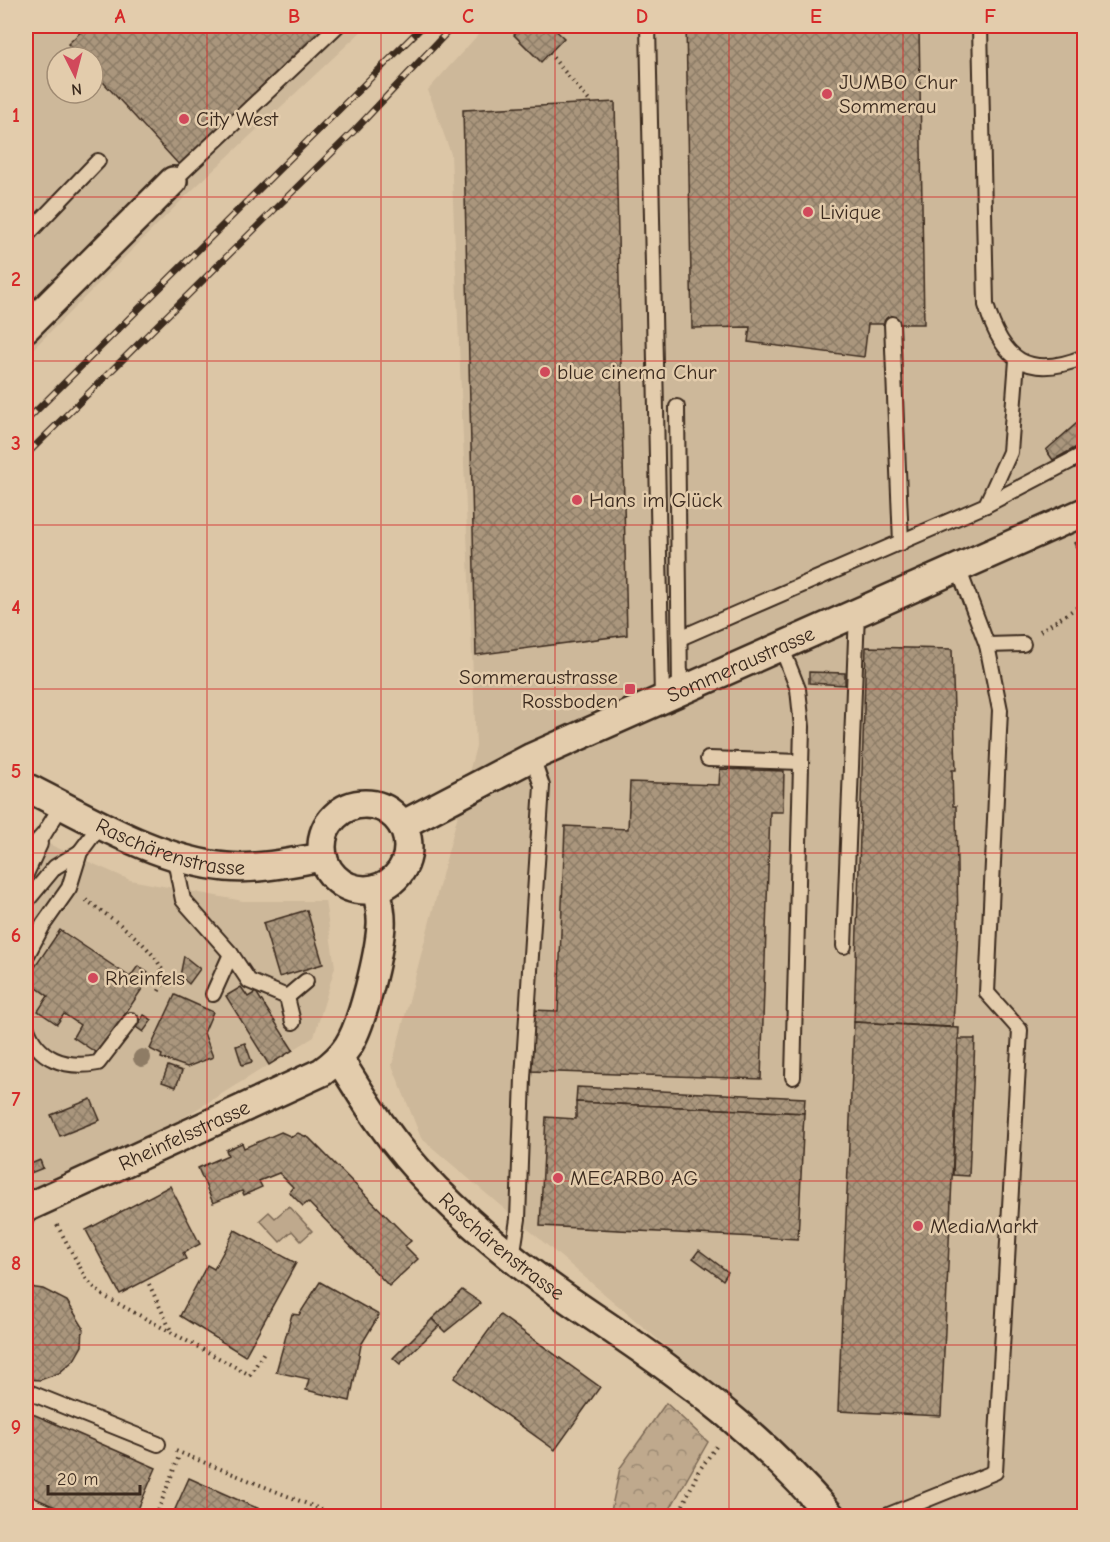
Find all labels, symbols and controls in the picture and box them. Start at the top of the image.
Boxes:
text: A [114,5,126,28]
text: B [288,5,300,28]
text: C [462,5,474,28]
text: D [636,5,648,28]
text: E [810,5,822,28]
text: F [984,5,996,28]
north arrow [45,45,105,105]
place label: JUMBO Chur Sommerau [839,70,958,118]
text: N [70,79,83,98]
marker: JUMBO Chur Sommerau [820,87,834,101]
text: 1 [12,104,20,127]
place label: City West [196,107,279,131]
marker: City West [177,112,191,126]
place label: Livique [820,200,881,224]
marker: Livique [801,205,815,219]
text: 2 [11,268,21,291]
place label: blue cinema Chur [557,360,717,384]
marker: blue cinema Chur [538,365,552,379]
text: 3 [11,432,21,455]
place label: Hans im Glück [589,488,722,512]
marker: Hans im Glück [570,493,584,507]
text: 4 [11,596,21,619]
street label: Sommeraustrasse [663,621,818,708]
place label: Sommeraustrasse Rossboden [459,665,618,713]
marker: Sommeraustrasse Rossboden [623,682,637,696]
text: 5 [11,760,21,783]
street label: Raschärenstrasse [92,813,245,880]
text: 6 [11,924,21,947]
place label: Rheinfels [105,966,185,990]
marker: Rheinfels [86,971,100,985]
text: 7 [12,1088,21,1111]
street label: Rheinfelsstrasse [115,1095,253,1176]
place label: MECARBO AG [570,1166,698,1190]
marker: MECARBO AG [551,1171,565,1185]
street label: Raschärenstrasse [434,1187,569,1305]
place label: MediaMarkt [930,1214,1039,1238]
marker: MediaMarkt [911,1219,925,1233]
text: 8 [11,1252,21,1275]
text: 9 [11,1416,21,1439]
scale bar [48,1458,140,1496]
text: 20 m [57,1469,98,1490]

